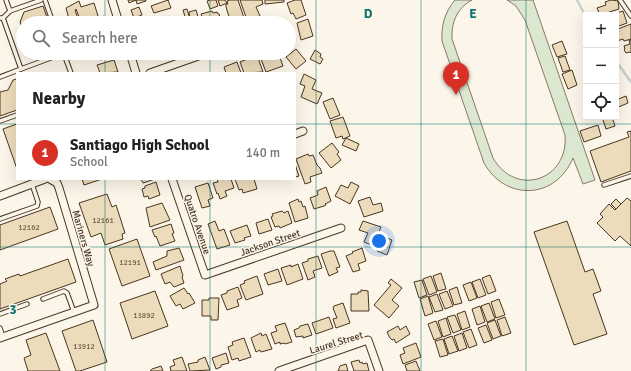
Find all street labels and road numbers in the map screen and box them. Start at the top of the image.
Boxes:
street label: Quatro Avenue [181,193,213,256]
street label: Mariners Way [69,209,97,268]
street label: Jackson Street [239,227,302,259]
street label: Laurel Street [308,329,365,357]

